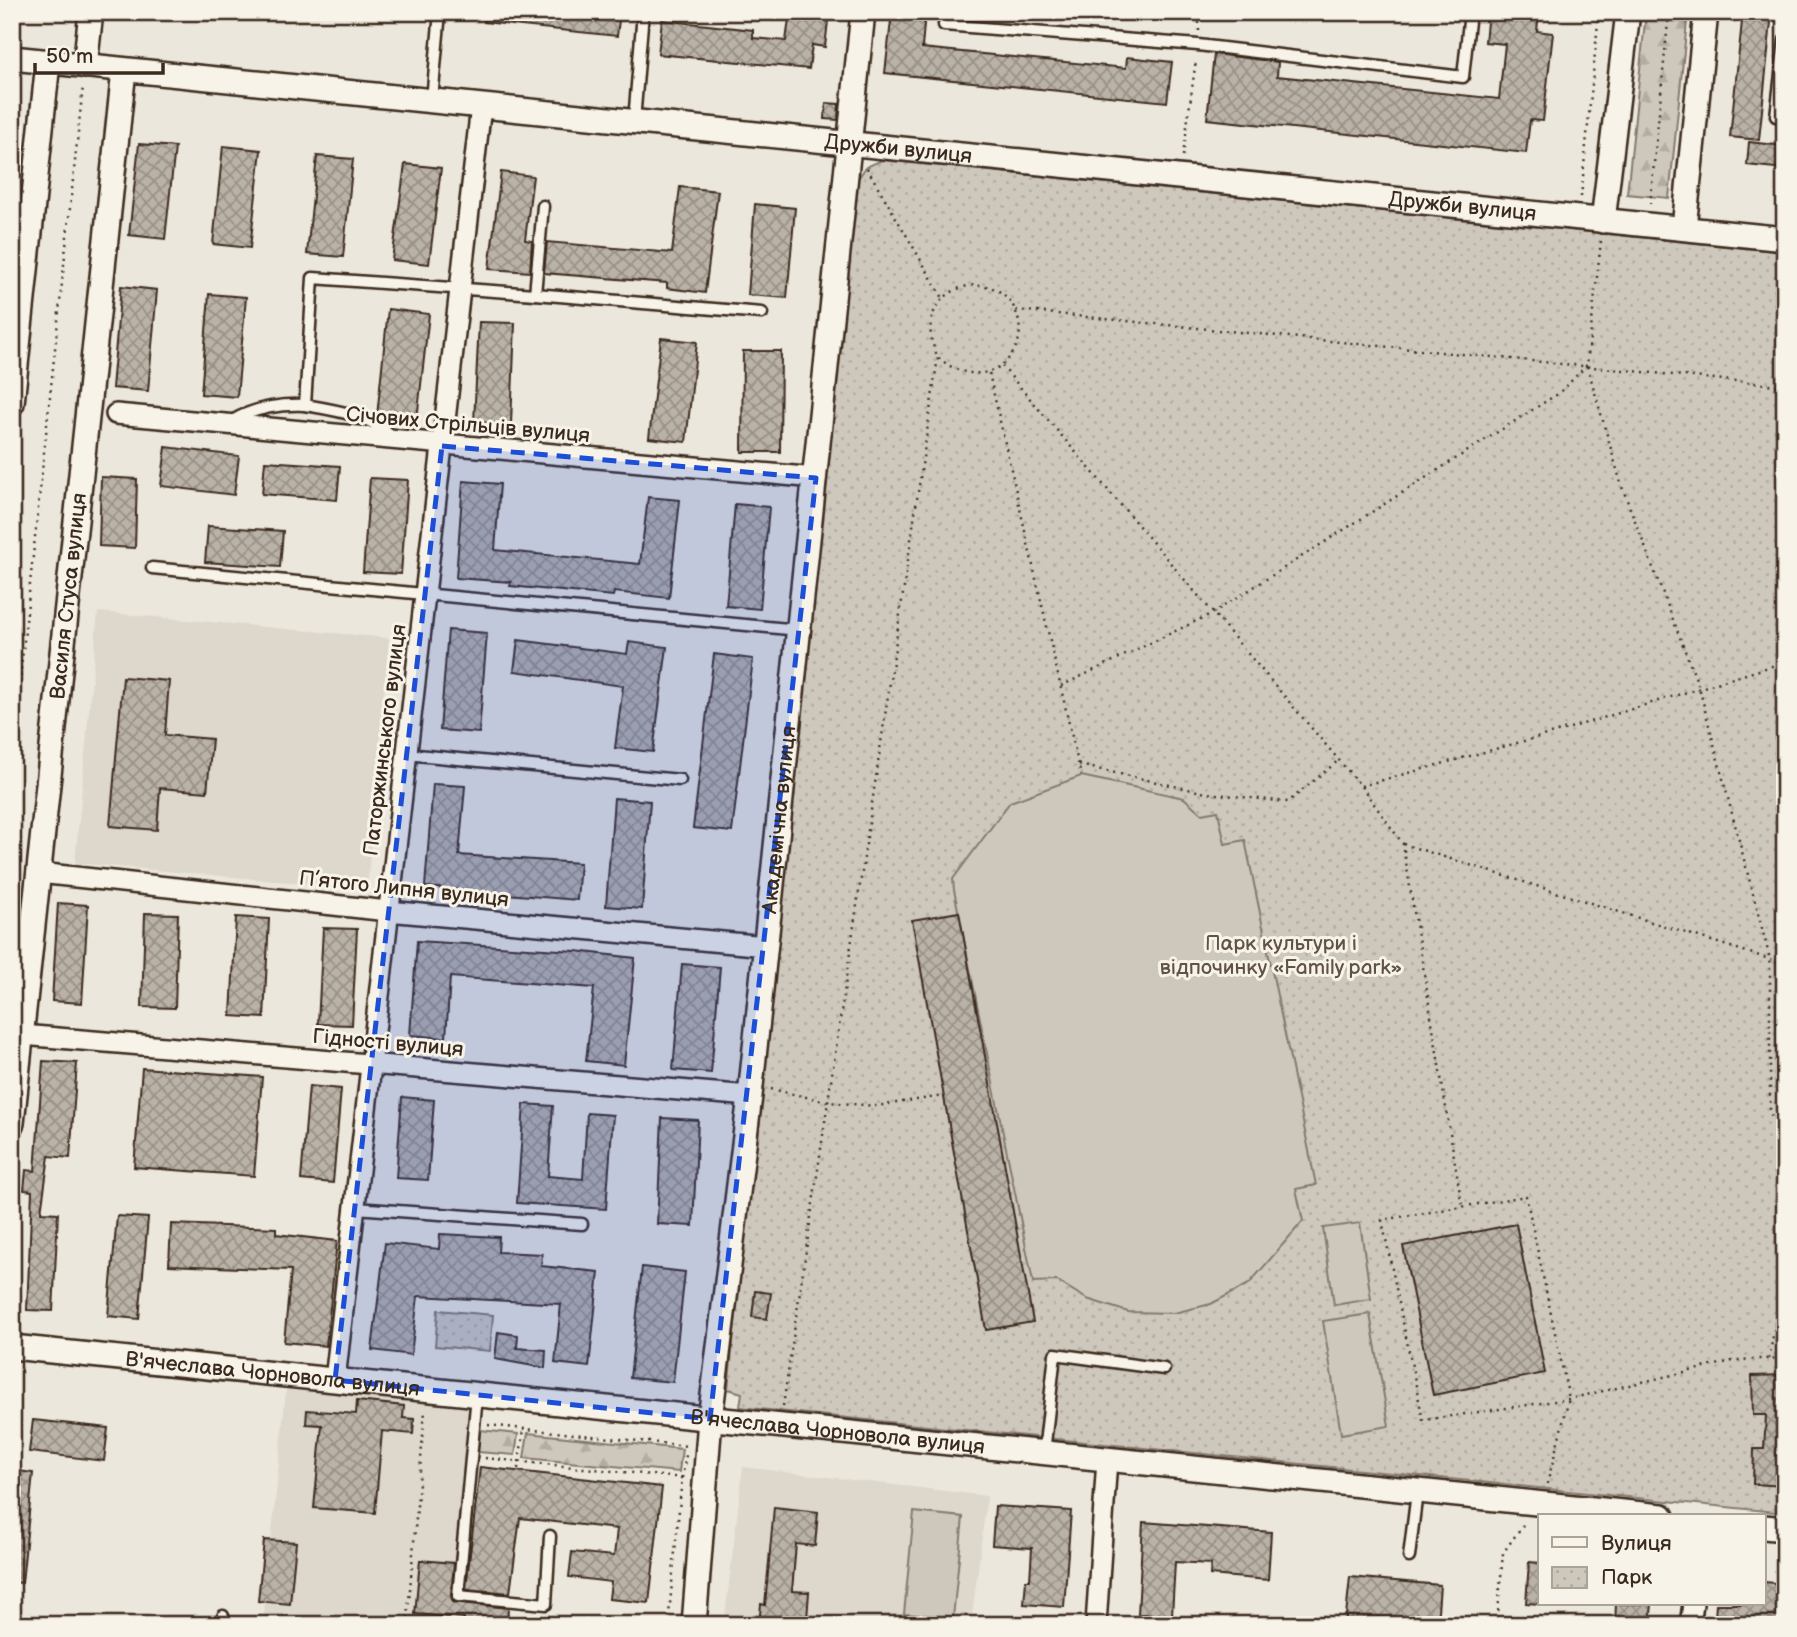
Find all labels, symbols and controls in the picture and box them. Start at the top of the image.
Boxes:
scale bar [35,32,163,76]
text: 50 m [46,44,93,69]
street label: Дружби вулиця [823,129,973,168]
street label: Дружби вулиця [1387,186,1538,226]
street label: Січових Стрільців вулиця [345,402,591,448]
street label: Василя Стуса вулиця [45,491,91,700]
street label: Паторжинського вулиця [358,623,412,857]
street label: Академічна вулиця [756,724,801,916]
street label: П’ятого Липня вулиця [298,866,510,912]
park label: Парк культури і відпочинку «Family park» [1160,931,1402,980]
street label: Гідності вулиця [311,1024,465,1062]
street label: В'ячеслава Чорновола вулиця [124,1346,421,1401]
street label: В'ячеслава Чорновола вулиця [689,1404,986,1459]
legend [1538,1514,1766,1606]
text: Вулиця [1601,1531,1672,1556]
text: Парк [1601,1565,1652,1590]

